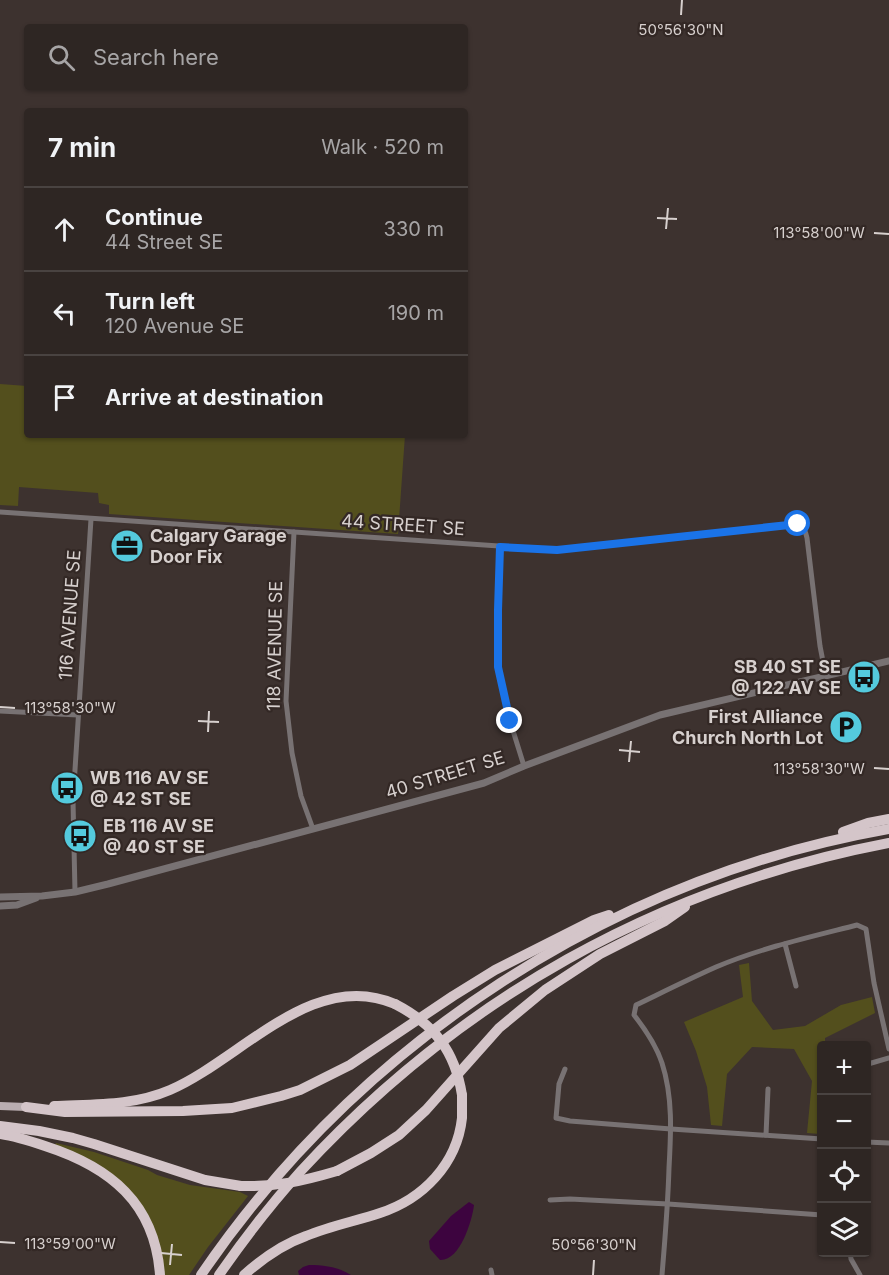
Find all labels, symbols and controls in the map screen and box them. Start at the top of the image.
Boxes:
text: 50°56'30"N [638,20,724,39]
search box [24,24,468,90]
icon: search [45,41,78,74]
text: Search here [93,44,219,70]
text: 7 min [48,132,116,163]
text: Walk · 520 m [321,135,444,159]
text: Continue [105,204,203,230]
icon: ahead [48,213,81,246]
text: 330 m [384,217,444,241]
text: 113°58'00"W [773,223,865,242]
text: 44 Street SE [105,230,223,254]
text: Turn left [105,288,195,314]
icon: left [48,297,81,330]
text: 190 m [388,301,444,325]
text: 120 Avenue SE [105,314,244,338]
icon: arrive [48,381,81,414]
text: Arrive at destination [105,384,324,410]
street label: 44 STREET SE [341,510,465,539]
route start [784,510,810,536]
place label: Calgary Garage Door Fix [150,525,287,567]
office icon: Calgary Garage Door Fix [109,528,145,564]
street label: 116 AVENUE SE [54,549,85,681]
street label: 118 AVENUE SE [263,581,286,711]
place label: SB 40 ST SE @ 122 AV SE [731,656,841,698]
bus stop icon: SB 40 ST SE @ 122 AV SE [846,659,882,695]
text: 113°58'30"W [24,698,116,717]
place label: First Alliance Church North Lot [672,706,823,748]
route end [496,707,522,733]
parking icon: First Alliance Church North Lot [828,709,864,745]
street label: 40 STREET SE [383,746,507,803]
text: 113°58'30"W [773,759,865,778]
place label: WB 116 AV SE @ 42 ST SE [90,767,209,809]
bus stop icon: WB 116 AV SE @ 42 ST SE [49,770,85,806]
place label: EB 116 AV SE @ 40 ST SE [103,815,214,857]
bus stop icon: EB 116 AV SE @ 40 ST SE [62,818,98,854]
map controls [817,1041,871,1257]
button: + [817,1041,871,1095]
button: − [817,1095,871,1149]
button: locate [817,1149,871,1203]
button: layers [817,1203,871,1257]
text: 113°59'00"W [24,1234,116,1253]
text: 50°56'30"N [551,1235,637,1254]

